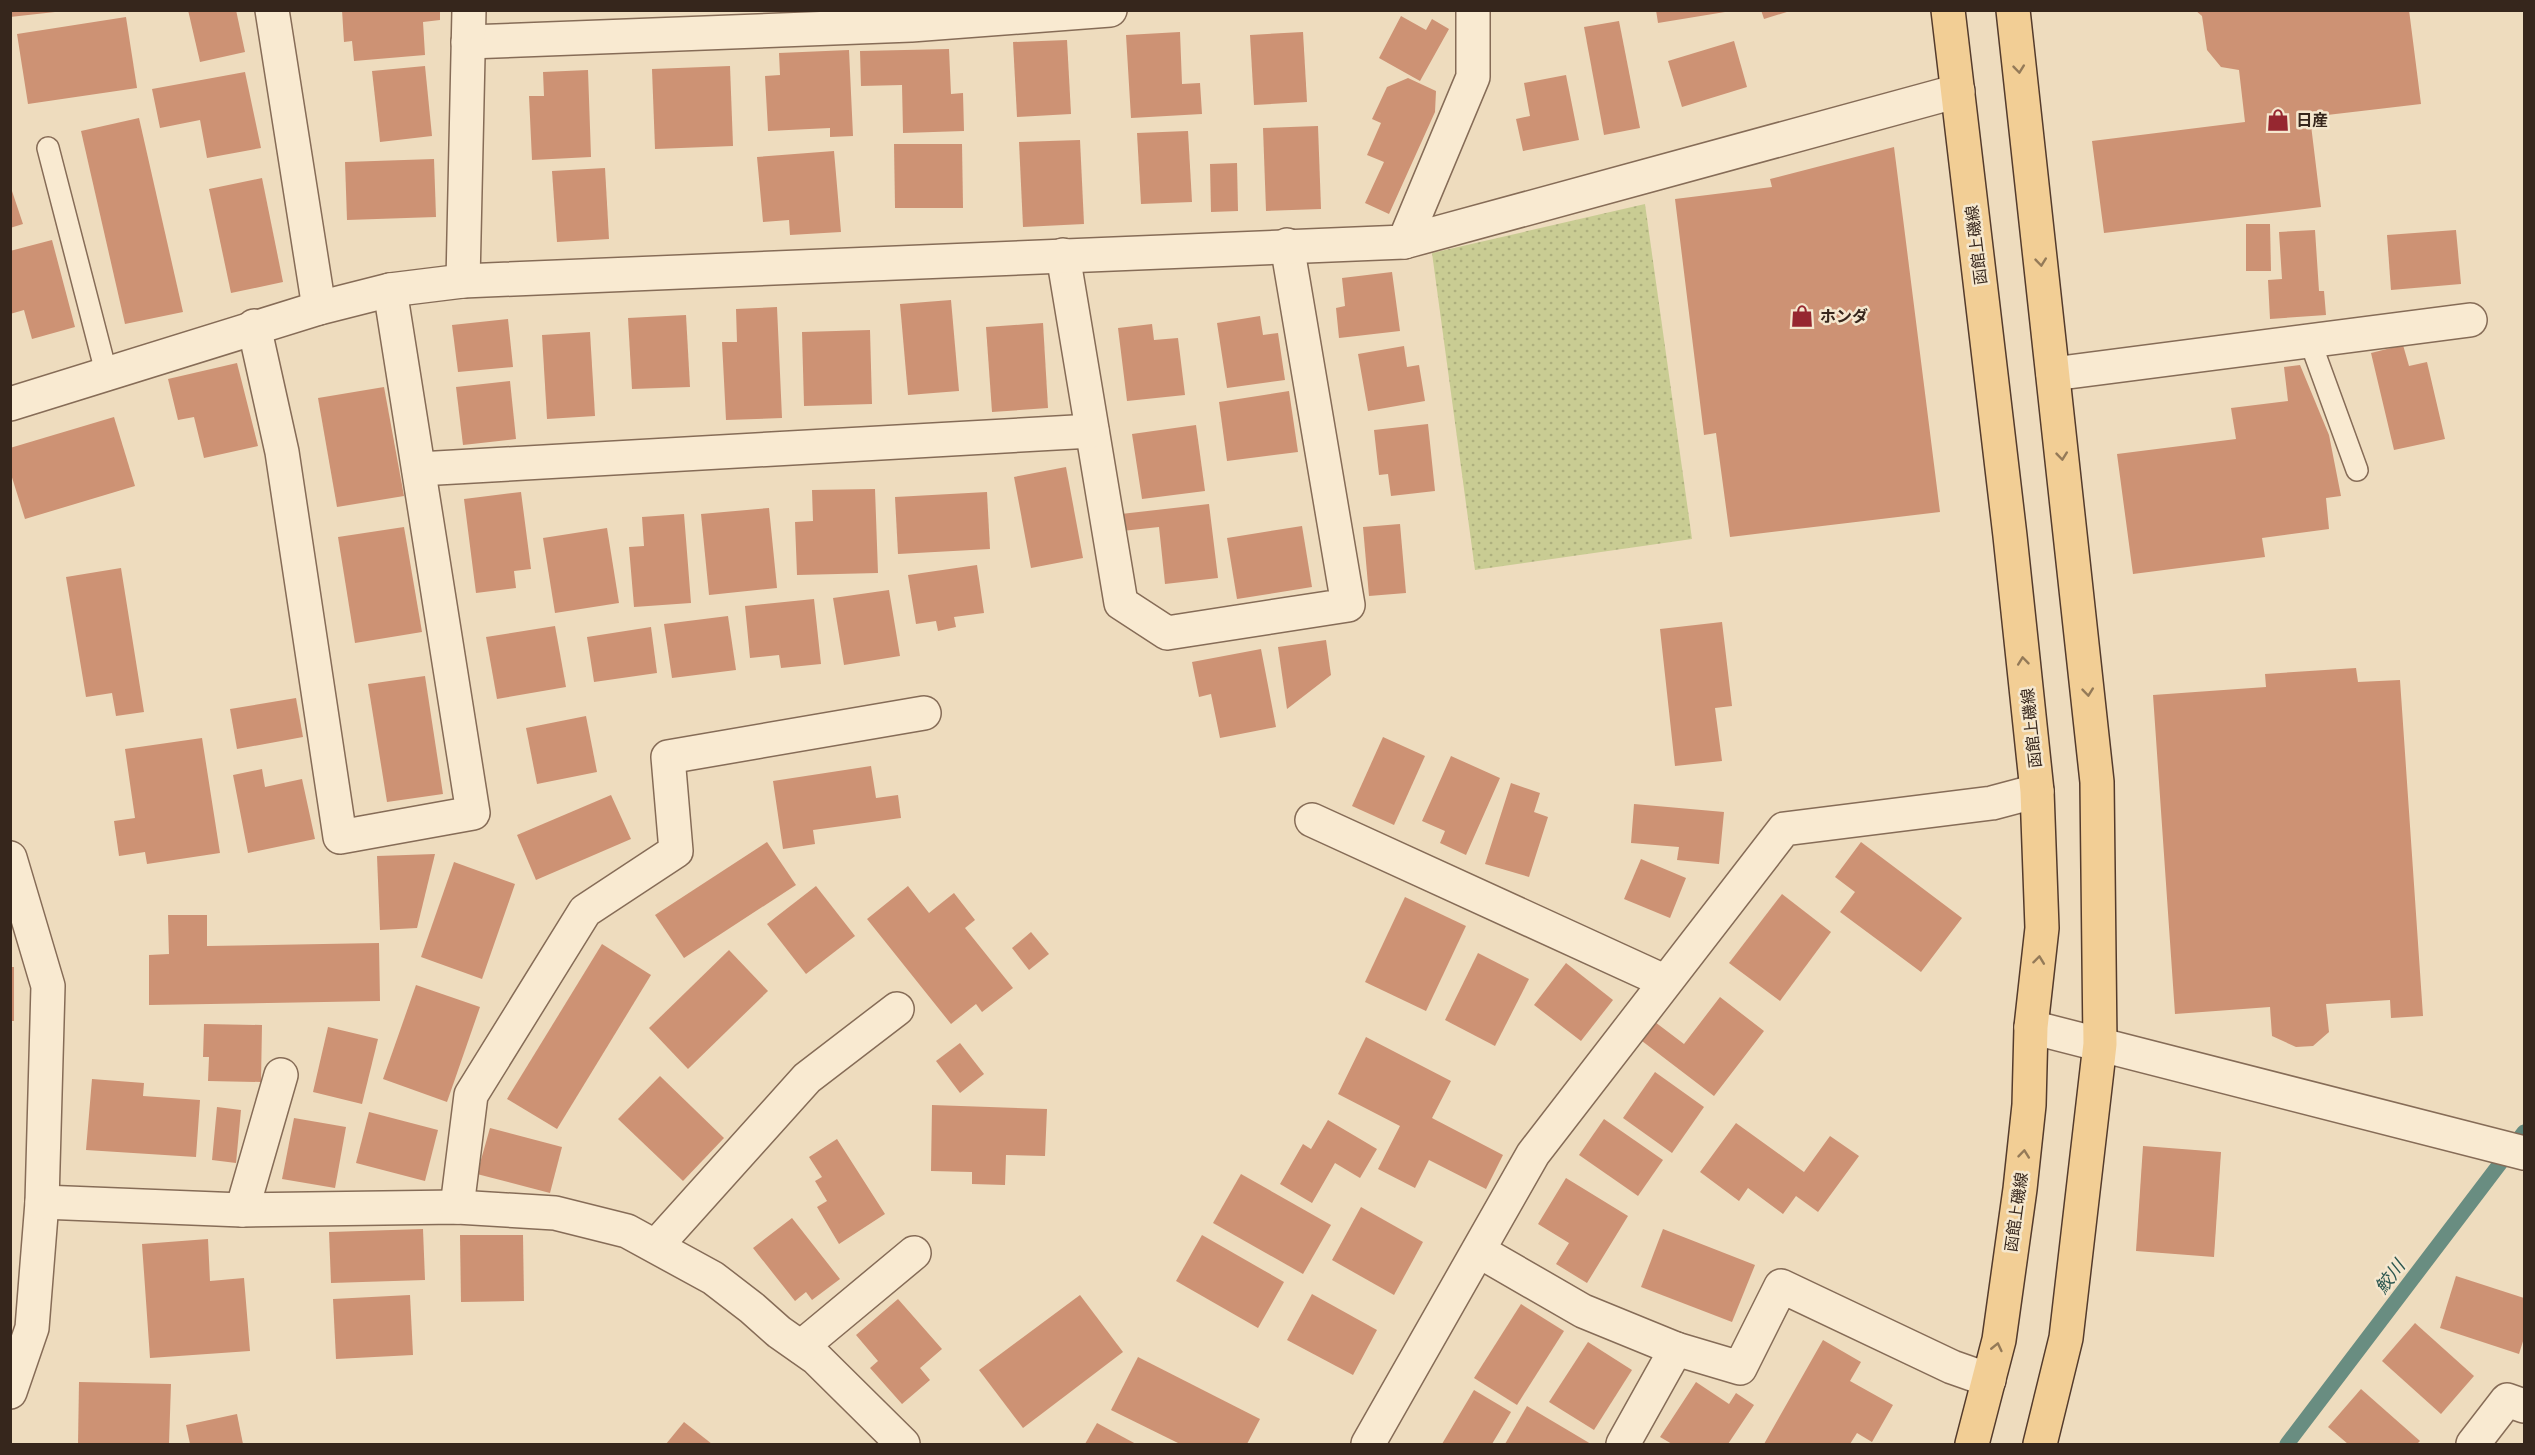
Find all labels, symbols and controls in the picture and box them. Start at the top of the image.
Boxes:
one-way arrow [2013,64,2025,73]
shop icon: 日産 [2265,107,2291,133]
place label: 日産 [2296,109,2328,130]
street label: 函館上磯線 [1960,204,1991,286]
one-way arrow [2034,258,2047,267]
shop icon: ホンダ [1789,303,1815,329]
place label: ホンダ [1820,305,1868,326]
one-way arrow [2055,452,2068,461]
one-way arrow [2018,656,2030,665]
street label: 函館上磯線 [2016,687,2045,769]
one-way arrow [2081,687,2094,696]
one-way arrow [2032,955,2044,964]
one-way arrow [2017,1149,2030,1159]
street label: 函館上磯線 [2000,1171,2031,1253]
water label: 鮫川 [2369,1253,2411,1298]
one-way arrow [1989,1342,2002,1352]

